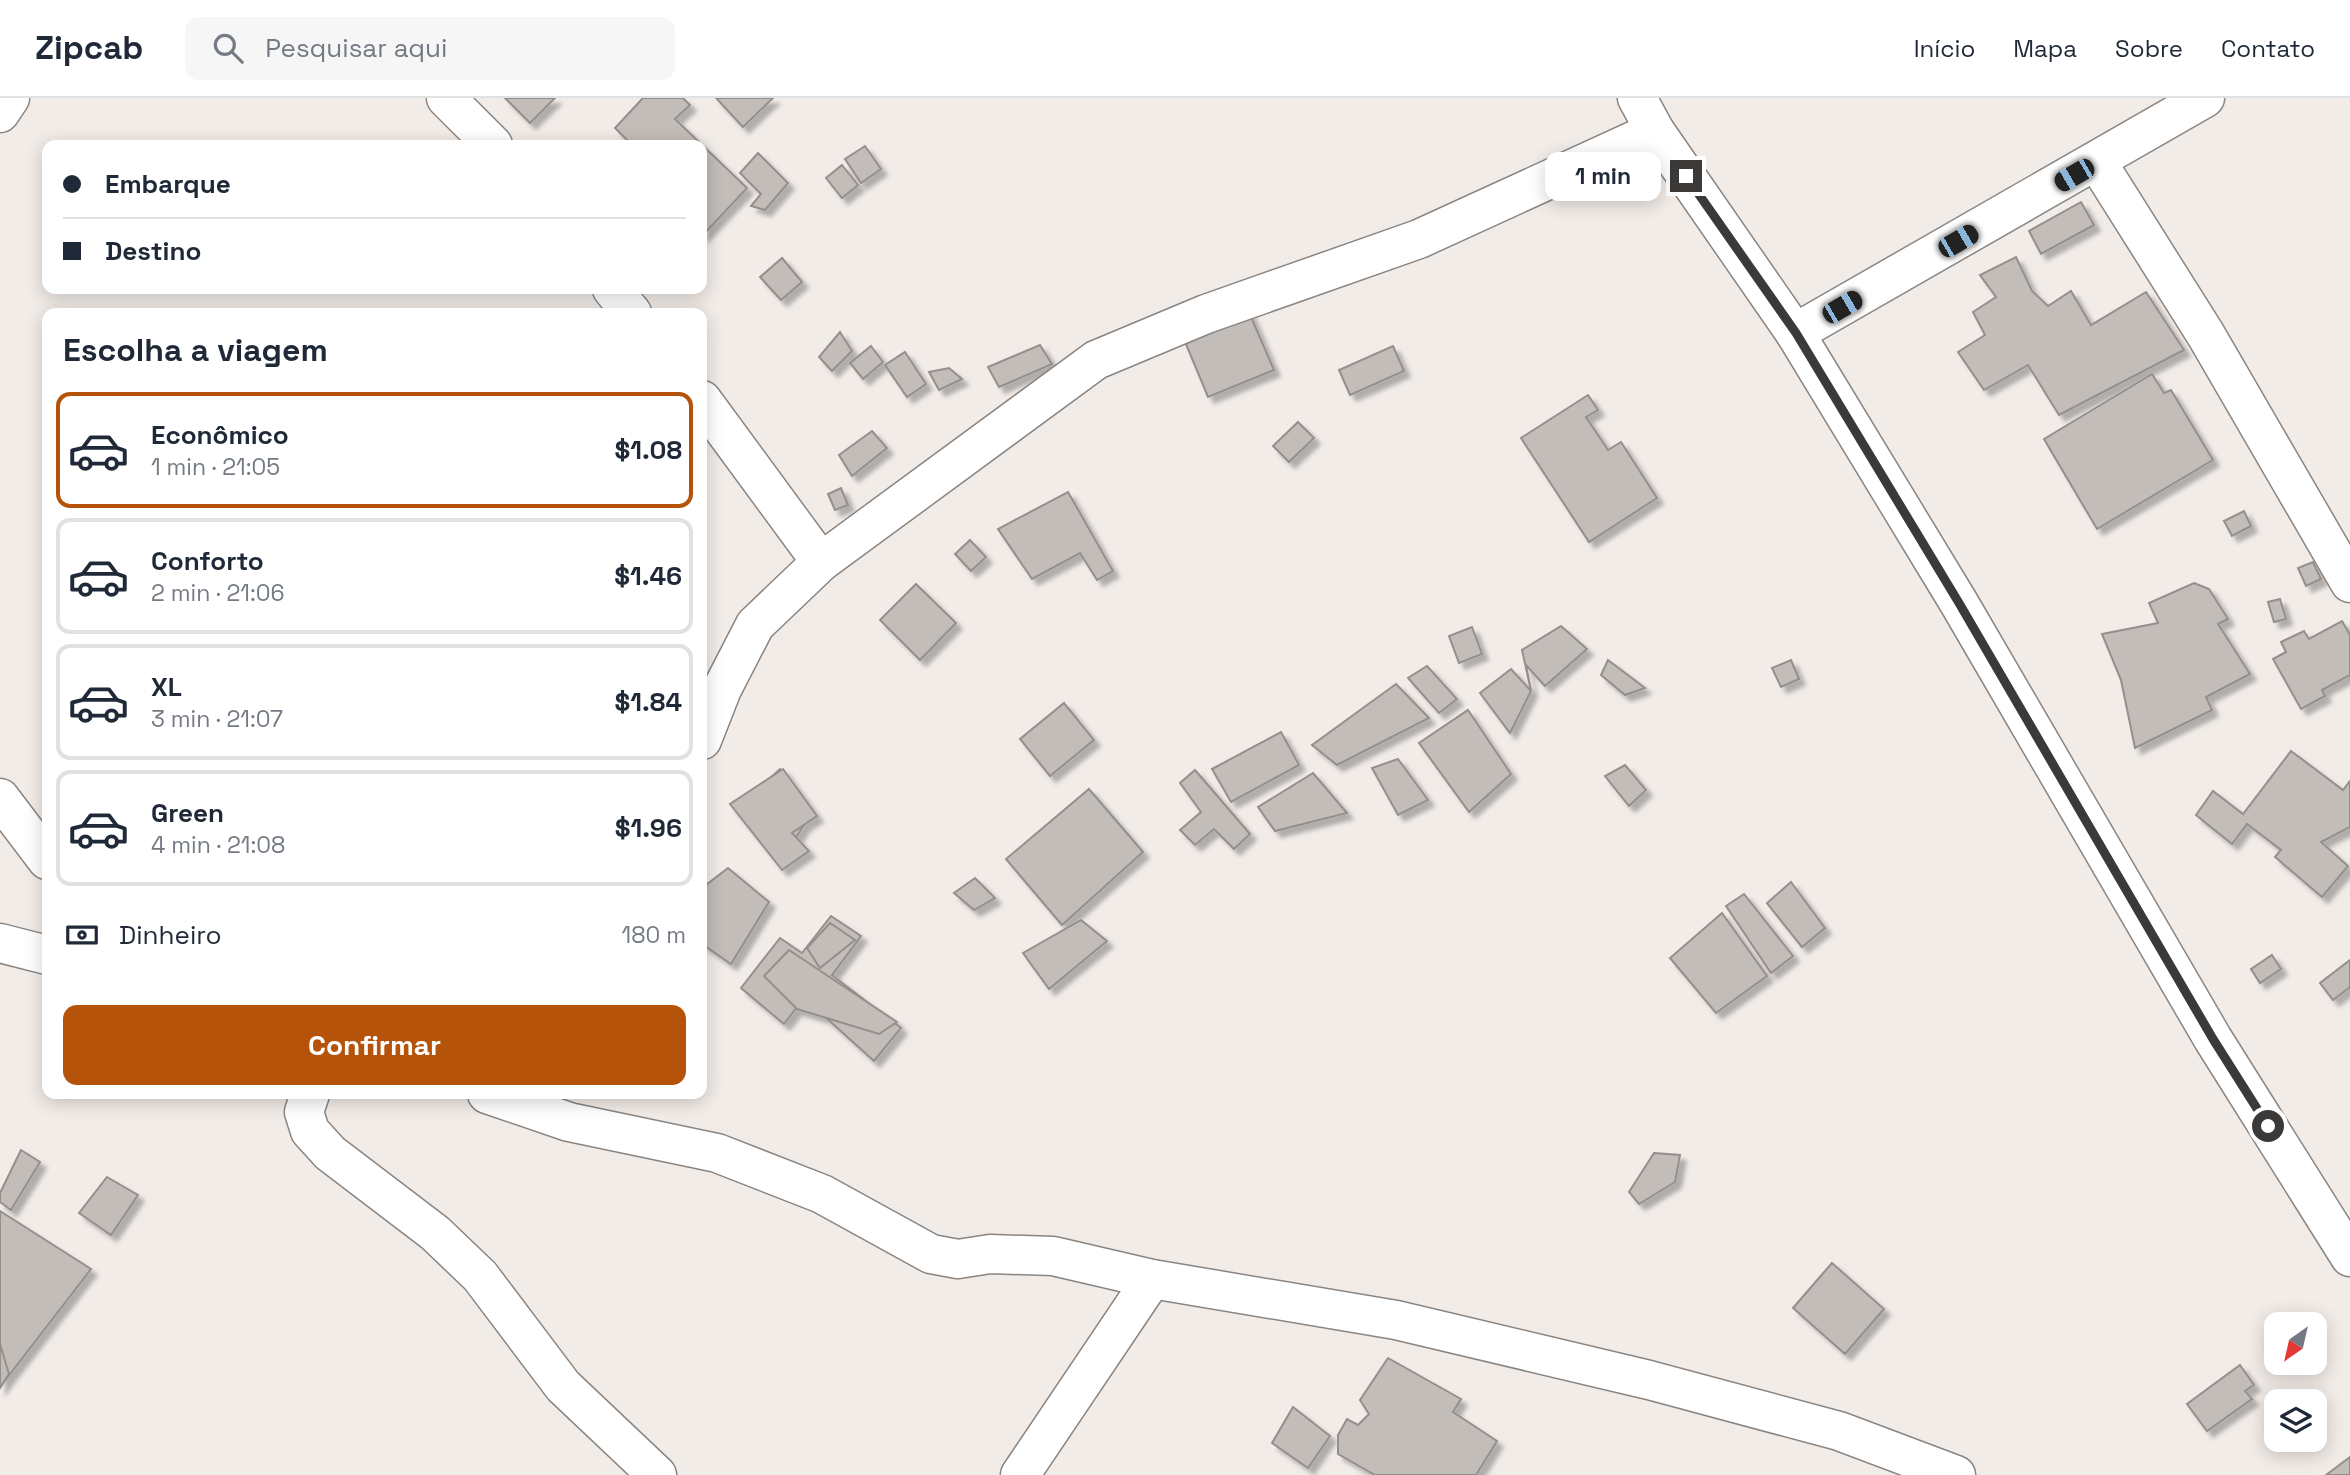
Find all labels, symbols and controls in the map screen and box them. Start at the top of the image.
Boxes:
search box [185,17,675,80]
text: Zipcab [35,27,143,69]
icon: search [209,29,247,67]
text: Pesquisar aqui [265,31,447,65]
text: Início [1914,33,1975,64]
text: Mapa [2013,33,2077,64]
text: Sobre [2115,33,2183,64]
text: Contato [2221,33,2315,64]
callout: 1 min [1546,152,1662,200]
car [2051,155,2098,195]
route end [1670,160,1702,192]
text: 1 min [1575,161,1631,191]
text: Embarque [105,167,231,201]
car [1935,221,1982,261]
text: Destino [105,234,201,268]
car [1819,287,1866,327]
text: Escolha a viagem [63,330,328,370]
text: Econômico [151,418,289,452]
icon: car [67,419,130,482]
text: $1.08 [615,433,682,467]
text: 1 min · 21:05 [151,452,280,482]
text: Conforto [151,544,264,578]
icon: car [67,545,130,608]
text: $1.46 [614,559,682,593]
text: 2 min · 21:06 [151,578,285,608]
text: XL [151,670,182,704]
icon: car [67,671,130,734]
text: $1.84 [615,685,682,719]
text: 3 min · 21:07 [151,704,283,734]
text: Green [151,796,224,830]
icon: car [67,797,130,860]
text: $1.96 [615,811,682,845]
text: 4 min · 21:08 [151,830,285,860]
icon: cash [63,916,101,954]
text: Dinheiro [119,918,222,952]
text: 180 m [622,920,686,950]
button: Confirmar [63,1005,686,1085]
route start [2252,1110,2284,1142]
north arrow [2264,1312,2328,1376]
map controls [2264,1312,2327,1452]
button: layers [2264,1389,2327,1452]

